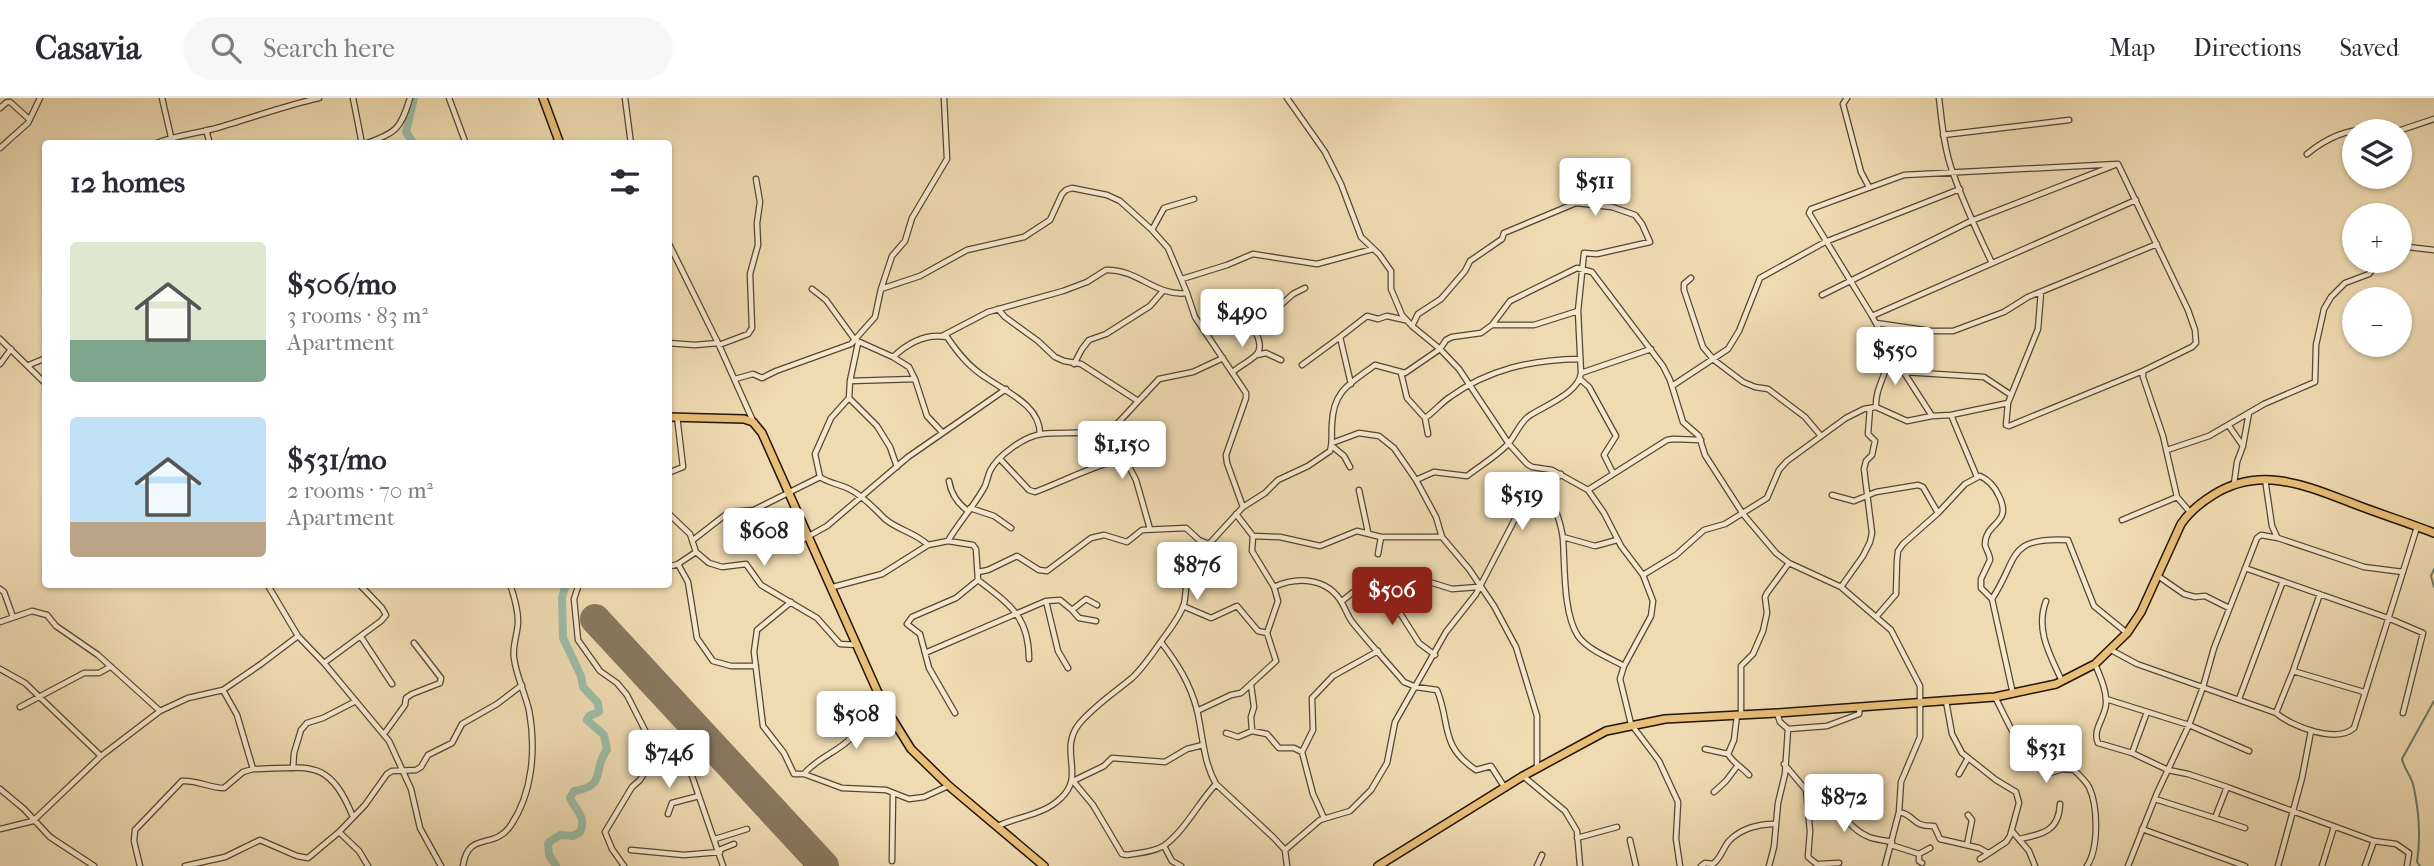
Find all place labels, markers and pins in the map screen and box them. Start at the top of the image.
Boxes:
pin: $511 [1554,158,1636,218]
pin: $490 [1201,289,1283,349]
pin: $550 [1854,328,1936,387]
pin: $1,150 [1065,422,1179,481]
pin: $519 [1481,472,1563,532]
pin: $608 [723,508,805,568]
pin: $876 [1156,542,1238,602]
pin: $506 [1351,568,1433,627]
pin: $508 [815,692,897,751]
pin: $531 [2005,726,2087,785]
pin: $746 [628,730,710,790]
pin: $872 [1803,774,1885,834]

